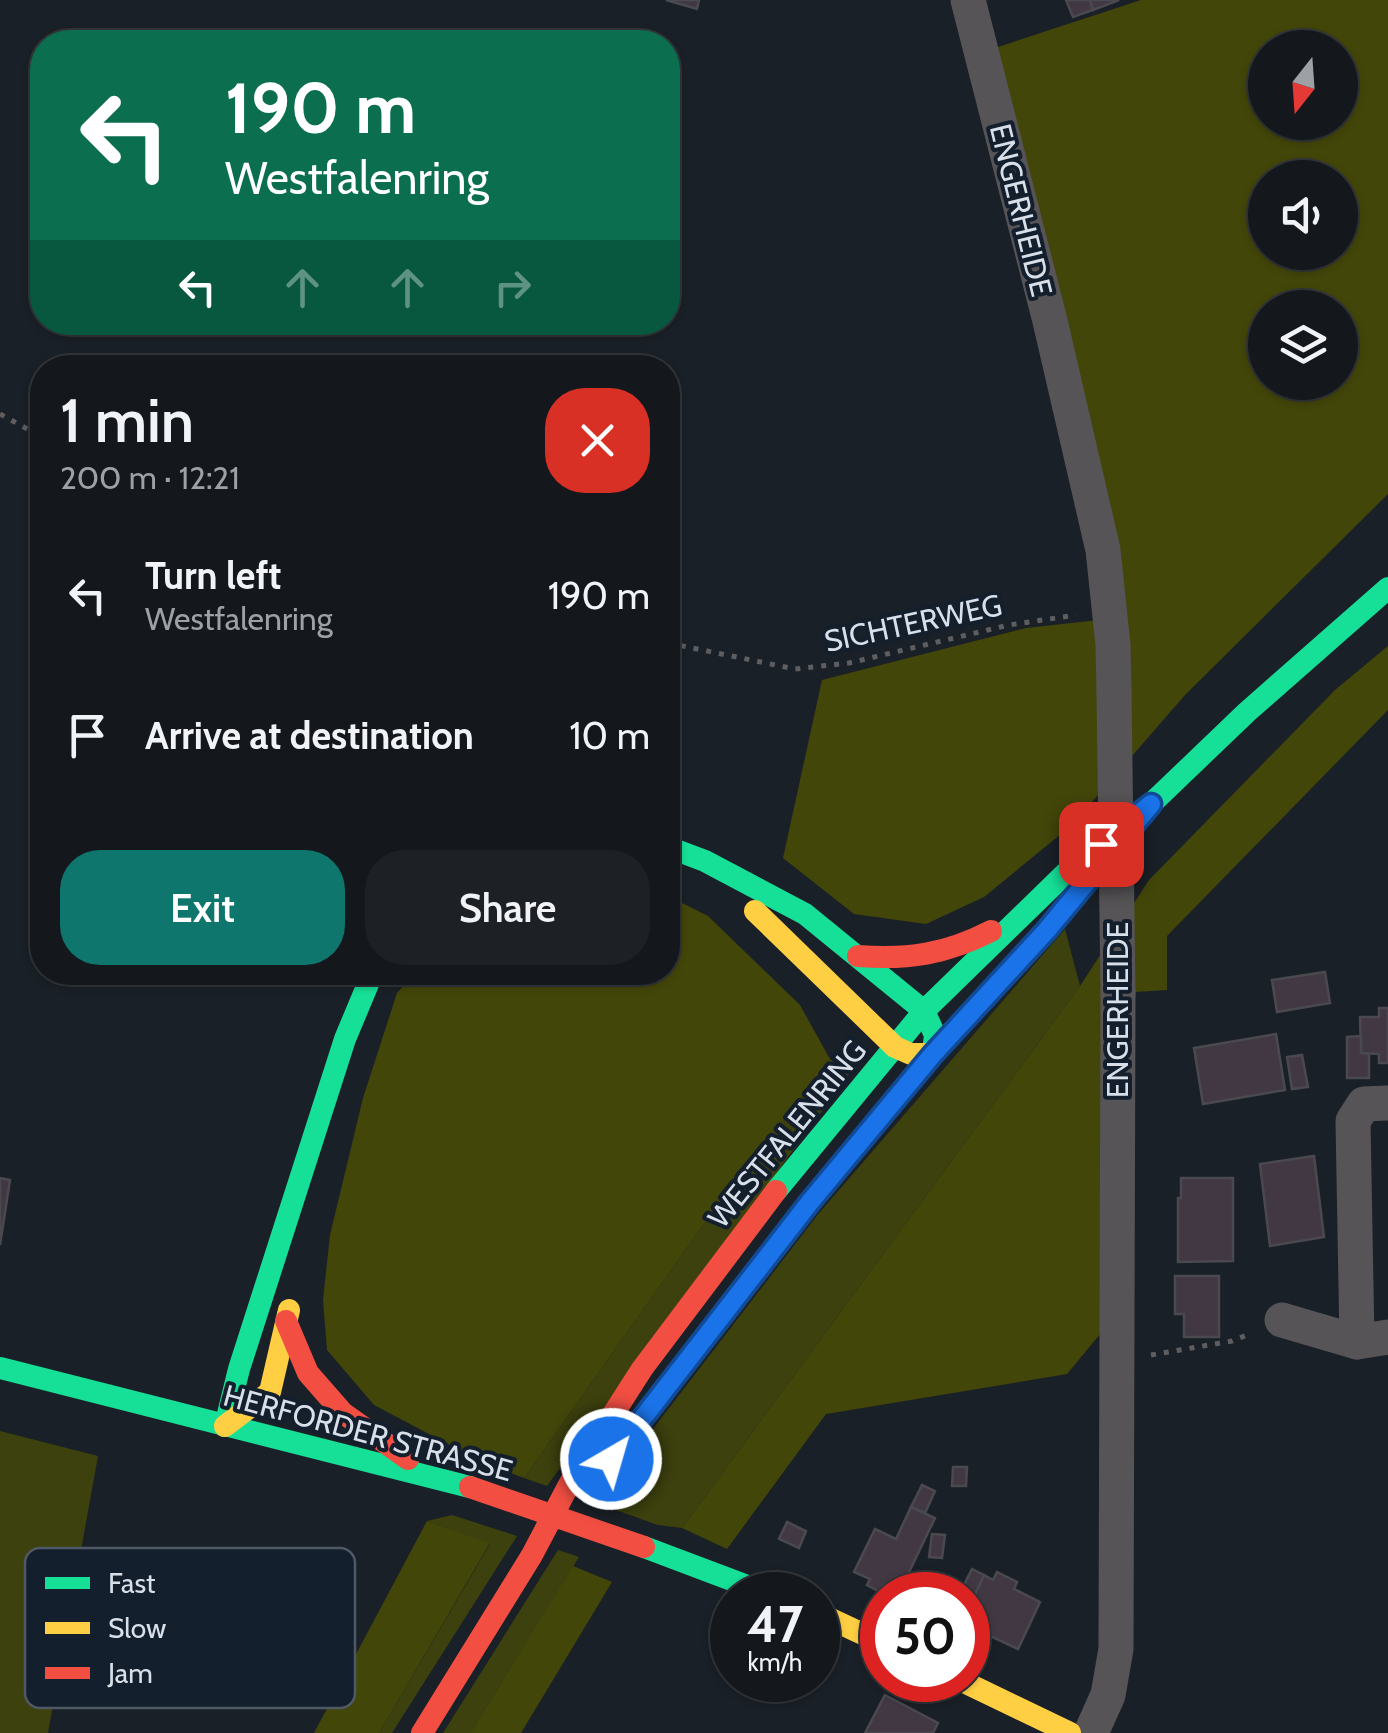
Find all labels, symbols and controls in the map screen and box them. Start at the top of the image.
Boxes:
north arrow [1248,30,1358,140]
map controls [1248,30,1358,400]
text: 190 m [225,65,416,151]
icon: left [60,70,190,200]
street label: ENGERHEIDE [982,120,1060,300]
text: Westfalenring [225,151,489,205]
button: sound [1248,160,1358,270]
icon: left [170,260,225,315]
icon: ahead [275,260,330,315]
icon: ahead [380,260,435,315]
icon: right [485,260,540,315]
button: layers [1248,290,1358,400]
text: 1 min [60,384,194,457]
button: close [545,388,650,493]
text: 200 m · 12:21 [60,458,240,497]
text: Turn left [145,552,281,599]
icon: left [60,568,115,623]
text: 190 m [548,572,650,619]
street label: SICHTERWEG [821,586,1005,660]
text: Westfalenring [145,599,333,638]
icon: arrive [60,708,115,763]
text: Arrive at destination [145,712,474,759]
text: 10 m [569,712,650,759]
pin [1059,802,1144,887]
icon: arrive [1074,817,1129,872]
button: Exit [60,850,345,965]
button: Share [365,850,650,965]
street label: ENGERHEIDE [1099,922,1136,1098]
street label: WESTFALENRING [700,1033,874,1235]
street label: HERFORDER STRASSE [220,1377,516,1489]
position arrow [559,1407,663,1511]
legend [25,1548,355,1708]
text: Fast [108,1566,156,1600]
speed limit sign: 50 [860,1572,990,1702]
text: 47 [747,1594,803,1655]
text: Slow [108,1611,166,1645]
text: km/h [748,1647,802,1677]
text: Jam [107,1656,153,1690]

